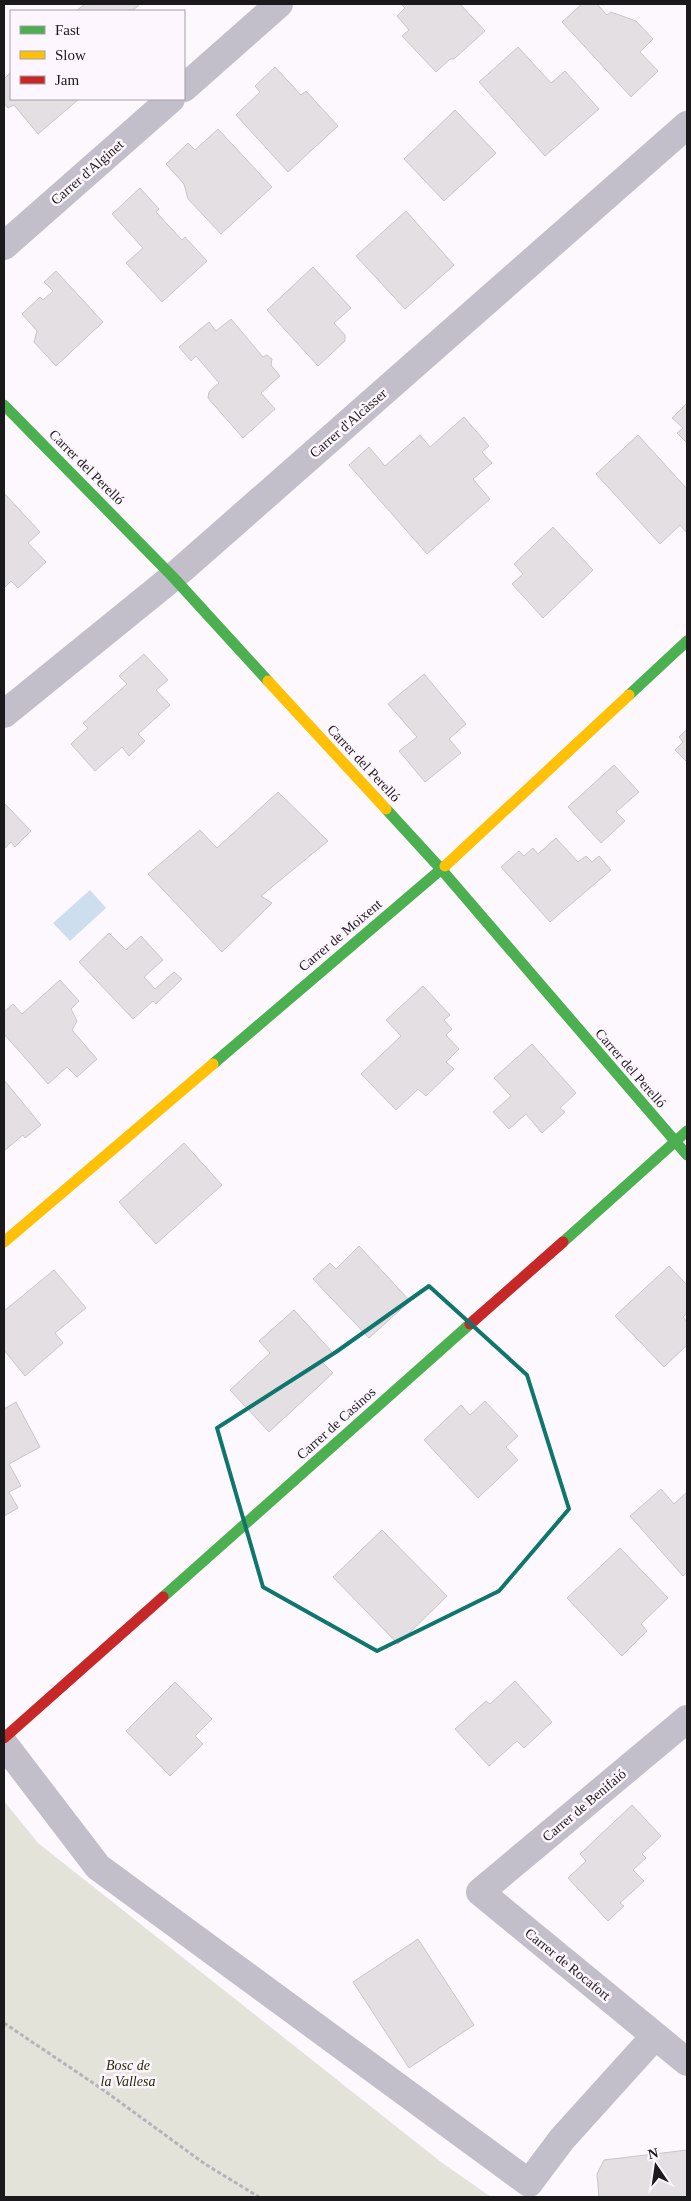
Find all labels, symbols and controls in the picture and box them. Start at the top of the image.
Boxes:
legend [10,10,185,100]
text: Fast [55,22,81,38]
text: Slow [55,47,86,63]
text: Jam [55,72,79,88]
street label: Carrer d'Alginet [48,137,127,208]
street label: Carrer d'Alcàsser [307,386,390,461]
street label: Carrer del Perelló [46,427,127,508]
street label: Carrer del Perelló [324,722,403,805]
street label: Carrer de Moixent [296,896,385,974]
street label: Carrer del Perelló [592,1026,669,1111]
street label: Carrer de Casinos [294,1384,379,1463]
street label: Carrer de Benifaió [540,1766,629,1845]
street label: Carrer de Rocafort [522,1926,613,2003]
park label: Bosc de la Vallesa [101,2058,155,2089]
north arrow [631,2141,681,2191]
text: N [647,2145,660,2162]

